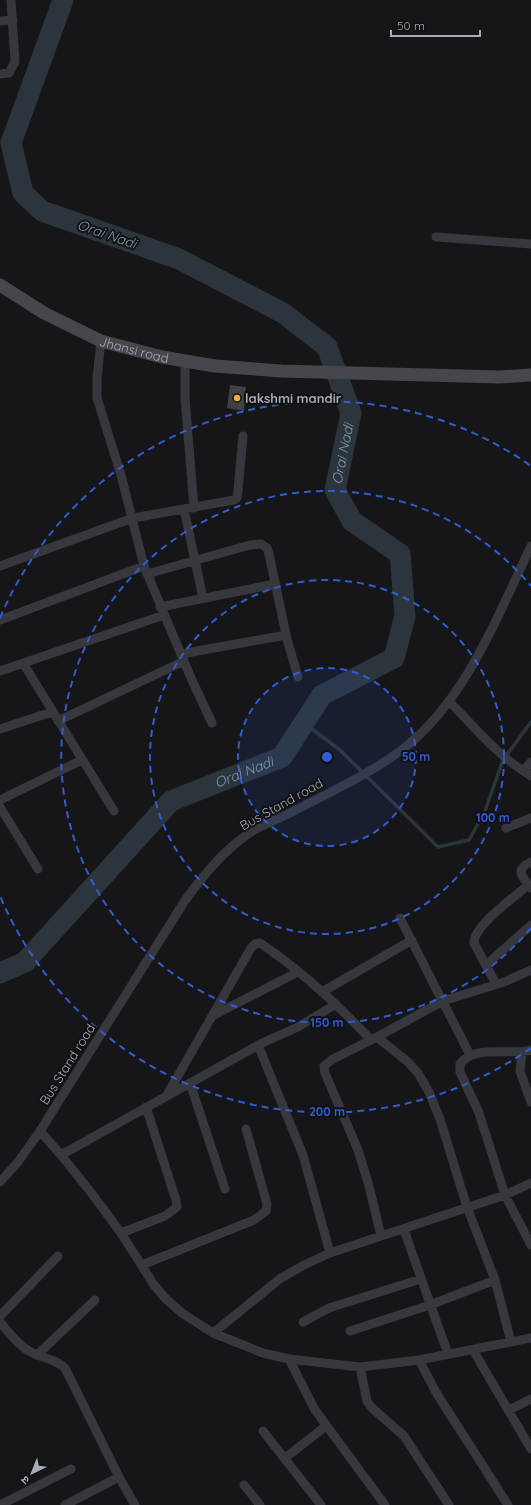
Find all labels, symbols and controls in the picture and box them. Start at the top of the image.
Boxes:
scale bar [391,12,480,38]
text: 50 m [397,18,425,33]
water label: Orai Nadi [75,215,141,253]
street label: Jhansi road [98,333,170,366]
place label: lakshmi mandir [245,390,342,406]
marker: lakshmi mandir [232,393,242,403]
water label: Orai Nadi [327,420,358,486]
text: 50 m [402,749,430,764]
centre of rings [320,750,334,764]
water label: Orai Nadi [212,752,278,792]
street label: Bus Stand road [237,775,325,833]
text: 100 m [476,810,510,825]
text: 150 m [310,1015,344,1030]
street label: Bus Stand road [36,1021,98,1107]
text: 200 m [309,1104,345,1119]
north arrow [12,1453,52,1493]
text: उ [18,1473,32,1488]

